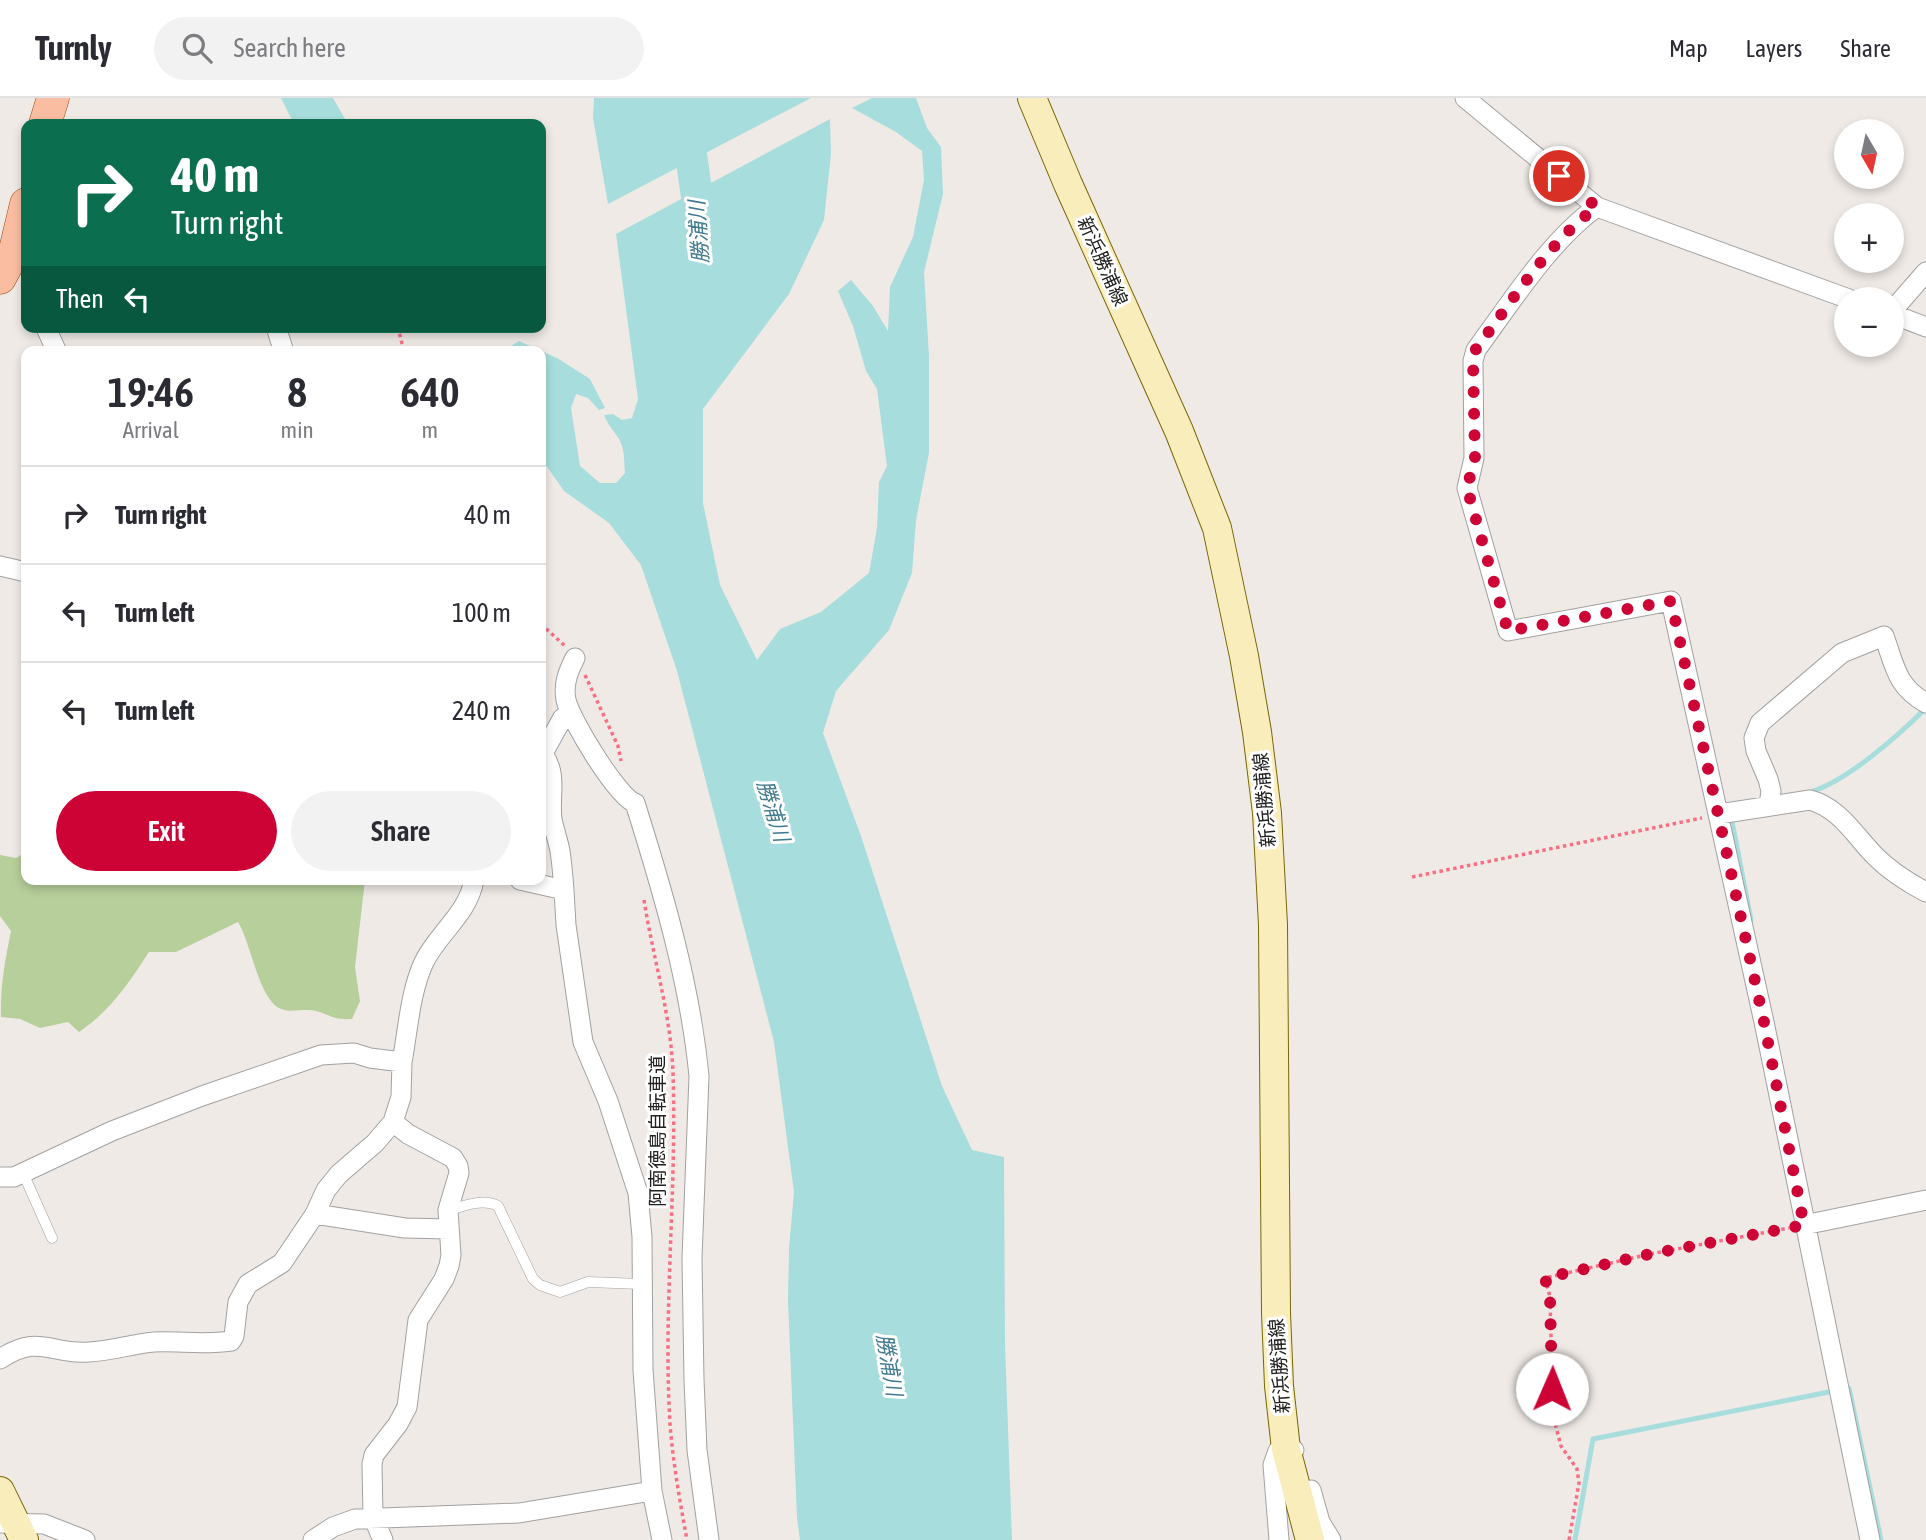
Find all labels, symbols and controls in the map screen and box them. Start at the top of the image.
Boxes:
search box [154,17,644,80]
text: Turnly [35,29,112,67]
icon: search [178,29,216,67]
text: Search here [234,33,346,63]
text: Map [1669,35,1708,62]
text: Layers [1746,35,1802,62]
text: Share [1840,35,1891,62]
north arrow [1834,119,1904,189]
map controls [1834,119,1904,357]
text: 40 m [171,146,259,202]
pin [1529,146,1589,206]
icon: right [56,147,147,238]
icon: arrive [1540,157,1578,195]
water label: 勝浦川 [684,198,712,264]
button: + [1834,203,1904,273]
text: Turn right [171,204,284,241]
street label: 新浜勝浦線 [1074,213,1132,309]
icon: left [118,280,156,318]
text: Then [56,284,104,314]
button: − [1834,287,1904,357]
text: 19:46 [108,368,194,416]
text: 8 [287,368,307,416]
text: 640 [400,368,459,416]
text: Arrival [123,417,179,443]
text: min [281,417,314,443]
text: m [422,417,438,443]
icon: right [56,496,94,534]
text: Turn right [115,500,206,530]
text: 40 m [464,500,511,530]
icon: left [56,594,94,632]
text: Turn left [115,598,195,628]
text: 100 m [452,598,511,628]
icon: left [56,692,94,730]
text: Turn left [115,696,195,726]
text: 240 m [452,696,511,726]
street label: 新浜勝浦線 [1249,752,1279,848]
water label: 勝浦川 [753,777,795,846]
button: Exit [56,791,277,871]
button: Share [291,791,511,871]
street label: 阿南徳島自転車道 [646,1055,668,1207]
street label: 新浜勝浦線 [1265,1318,1293,1414]
water label: 勝浦川 [873,1332,908,1400]
position arrow [1515,1352,1589,1426]

